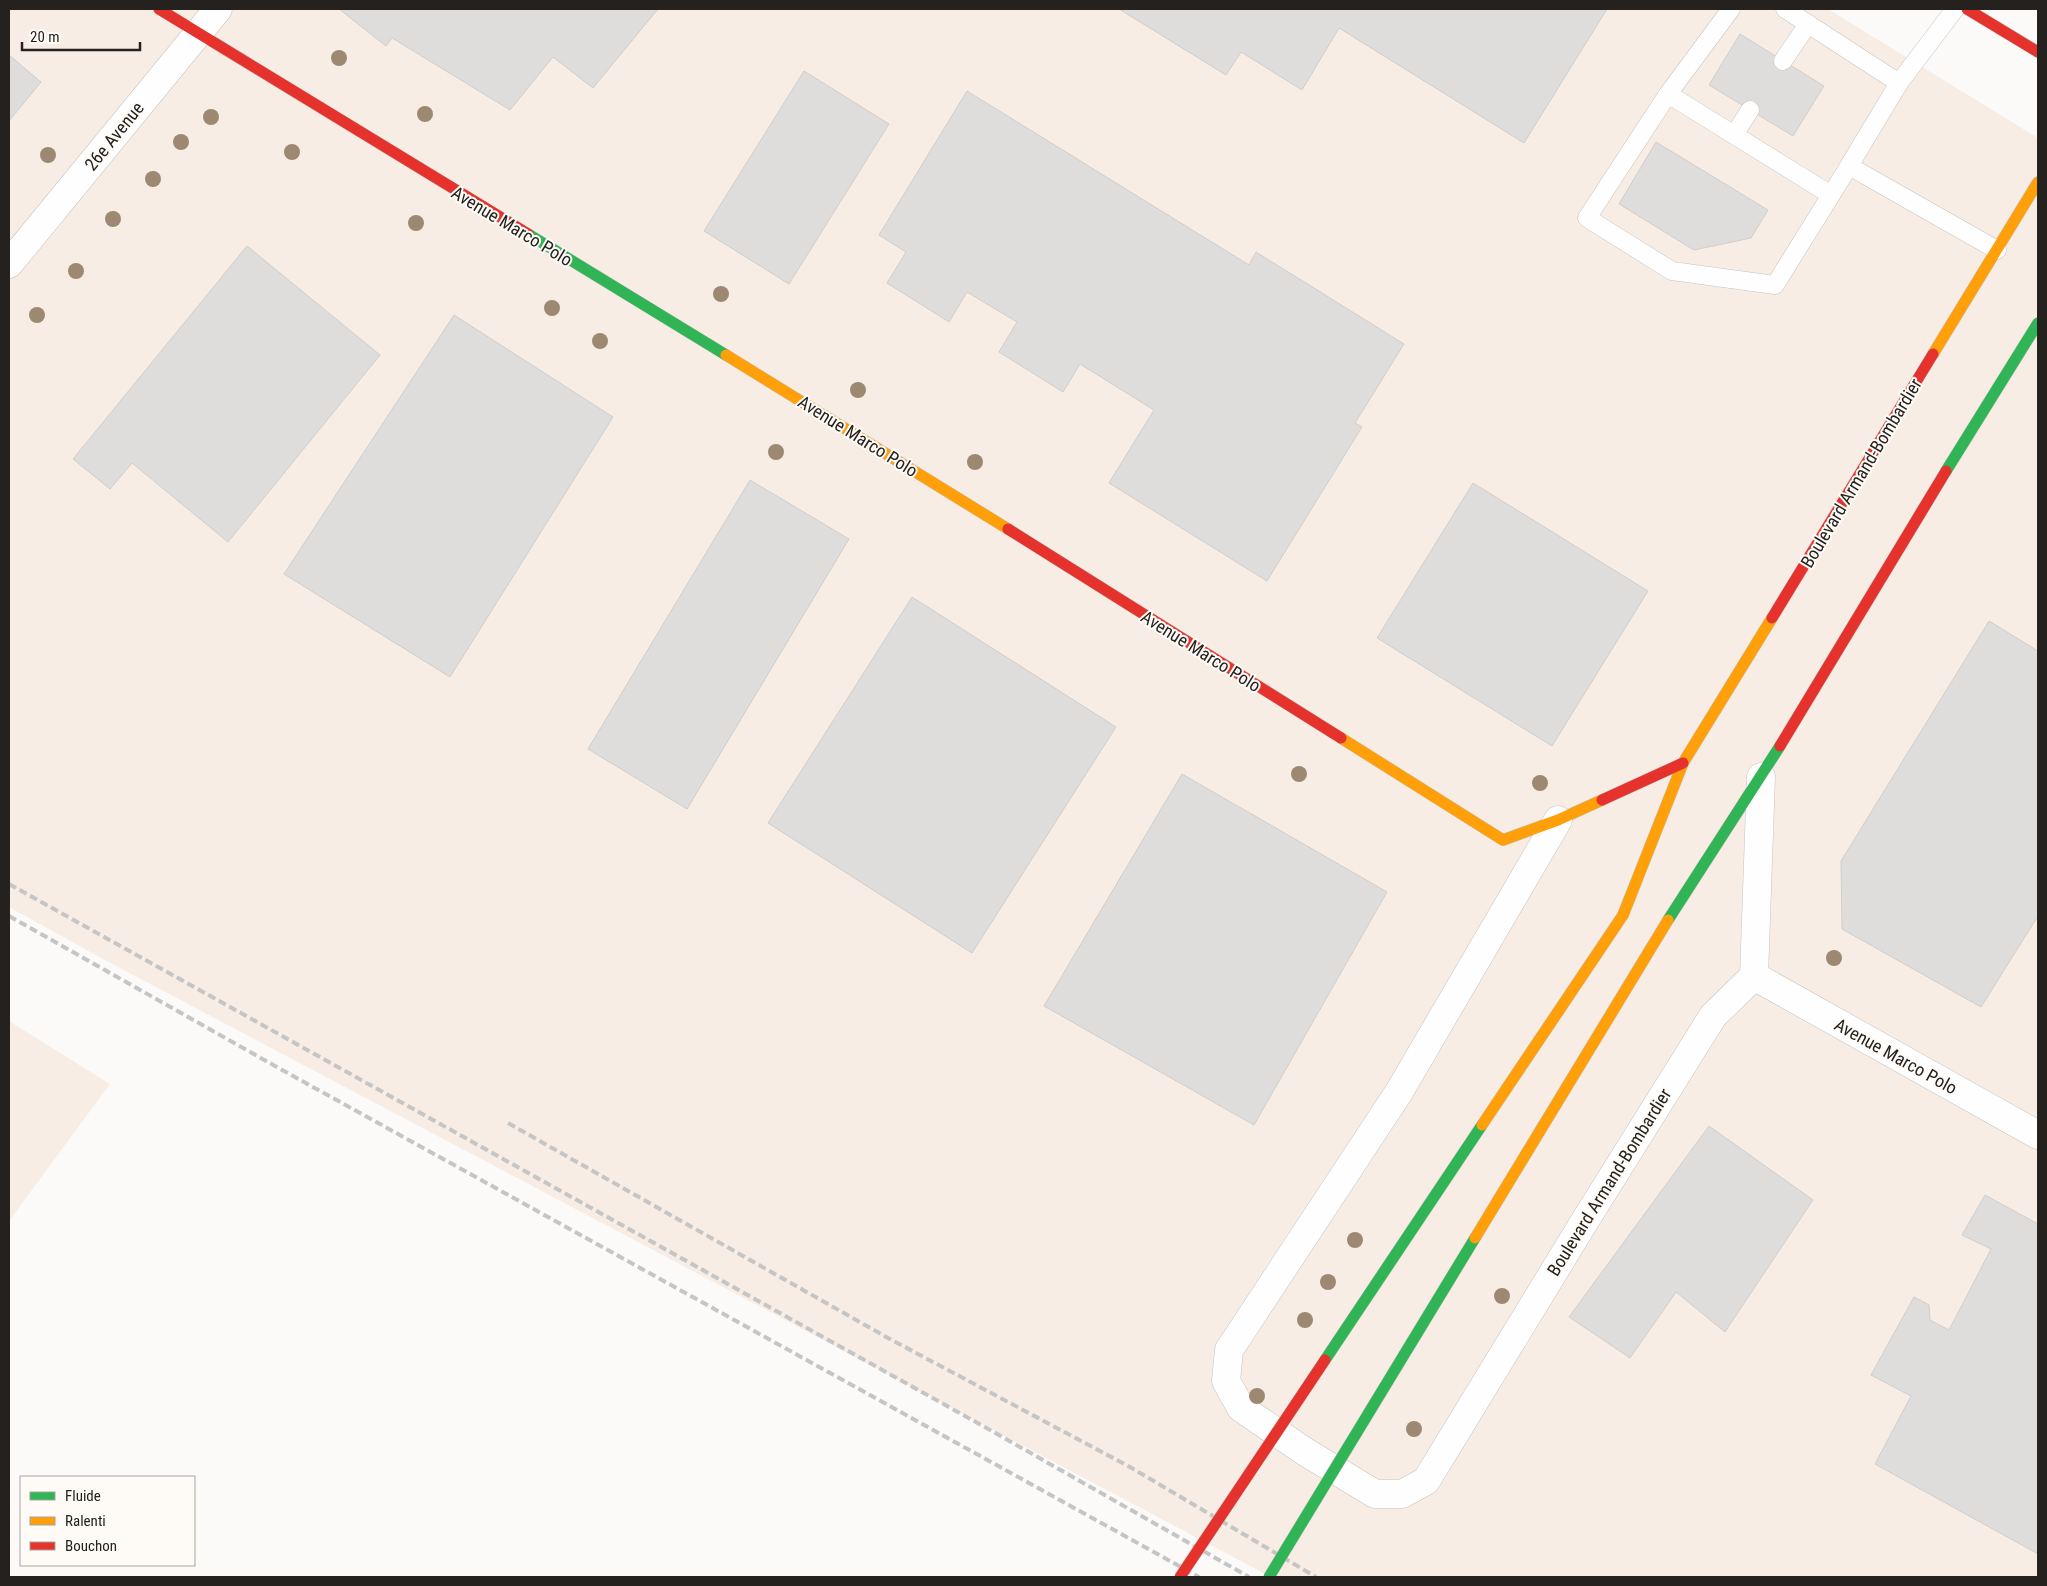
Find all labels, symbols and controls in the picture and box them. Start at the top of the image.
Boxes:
scale bar [22,20,140,52]
text: 20 m [30,28,60,46]
street label: 26e Avenue [80,97,148,175]
street label: Avenue Marco Polo [448,182,576,270]
street label: Boulevard Armand-Bombardier [1796,374,1926,571]
street label: Avenue Marco Polo [794,391,922,481]
street label: Avenue Marco Polo [1137,606,1265,696]
street label: Avenue Marco Polo [1831,1014,1961,1098]
street label: Boulevard Armand-Bombardier [1543,1084,1676,1280]
legend [20,1476,195,1566]
text: Fluide [65,1487,101,1505]
text: Ralenti [65,1512,106,1530]
text: Bouchon [65,1537,117,1555]

